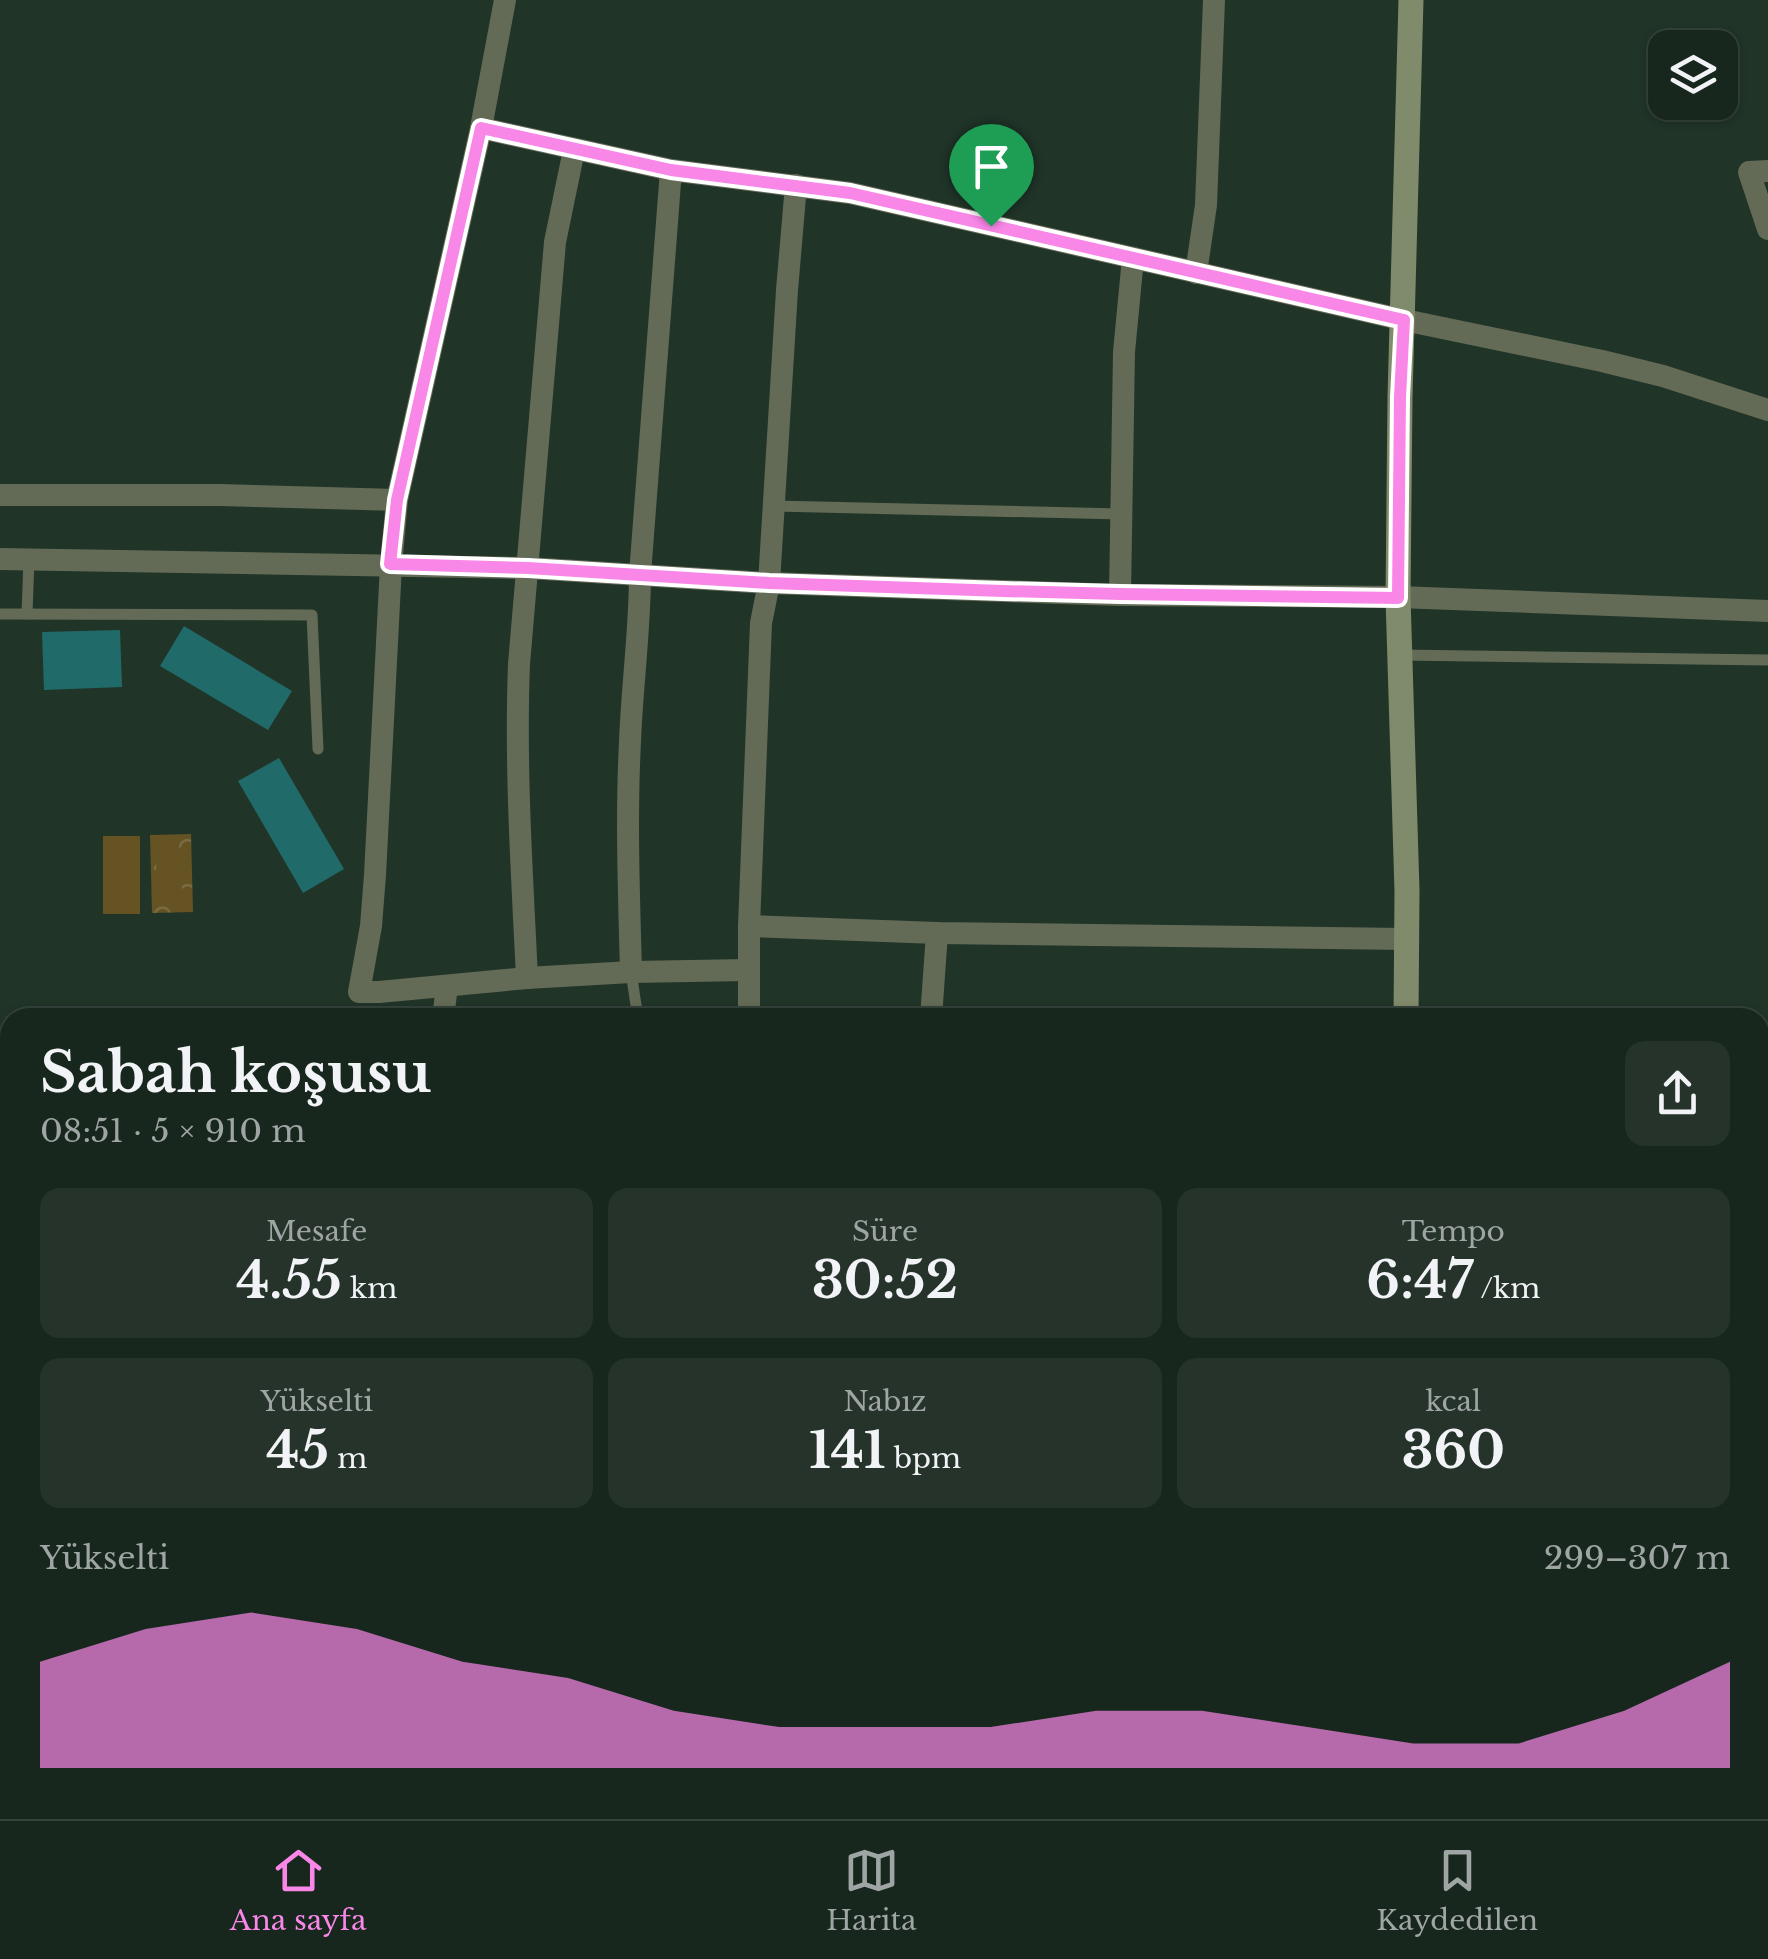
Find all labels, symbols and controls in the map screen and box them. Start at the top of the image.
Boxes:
map controls [1648,30,1738,120]
button: layers [1648,30,1738,120]
pin [949,124,1034,227]
icon: arrive [964,139,1019,194]
text: Sabah koşusu [40,1039,431,1107]
button: share [1625,1041,1730,1146]
text: 08:51 · 5 × 910 m [40,1111,306,1151]
text: Mesafe [266,1214,367,1249]
text: Süre [852,1214,918,1249]
text: Tempo [1402,1214,1505,1249]
text: 4.55 [236,1249,342,1312]
text: 30:52 [812,1249,958,1312]
text: 6:47 [1366,1249,1473,1312]
text: km [342,1271,397,1306]
text: /km [1473,1271,1540,1306]
text: Yükselti [260,1384,373,1419]
text: Nabız [843,1384,927,1419]
text: kcal [1425,1384,1481,1419]
text: 45 [266,1419,329,1482]
text: 141 [809,1419,886,1482]
text: 360 [1402,1419,1505,1482]
text: m [329,1441,367,1476]
text: bpm [886,1441,961,1476]
text: Yükselti [40,1538,169,1578]
text: 299–307 m [1544,1538,1730,1578]
tab: Ana sayfa [230,1843,367,1938]
tab: Harita [826,1843,917,1938]
tab: Kaydedilen [1376,1843,1538,1938]

